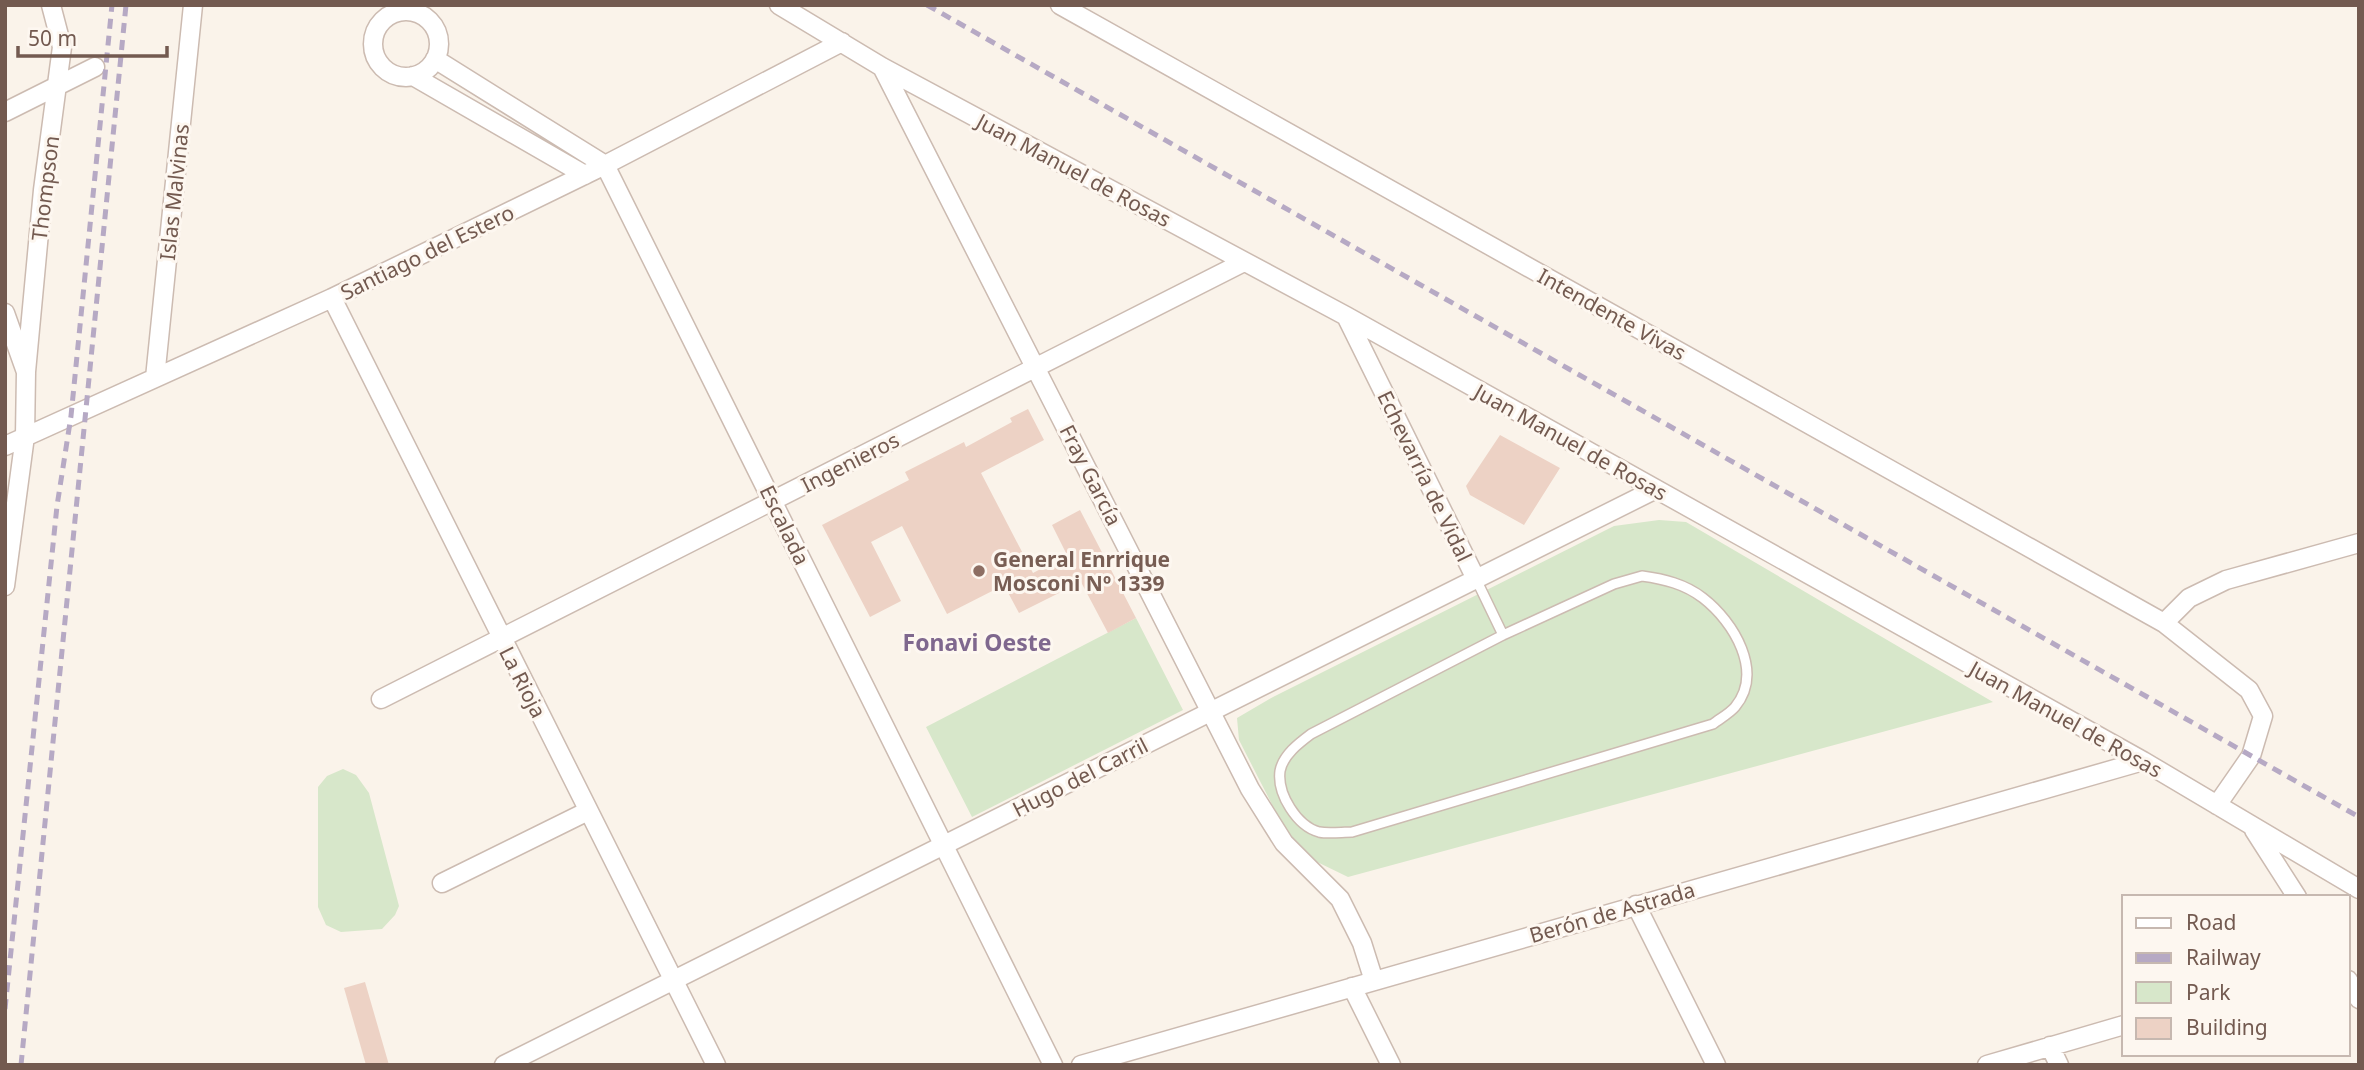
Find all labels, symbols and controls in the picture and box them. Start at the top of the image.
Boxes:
scale bar [18,14,166,58]
text: 50 m [28,24,77,52]
street label: Juan Manuel de Rosas [970,106,1176,233]
street label: Islas Malvinas [153,122,195,262]
street label: Thompson [25,134,65,242]
street label: Santiago del Estero [336,198,518,306]
street label: Intendente Vivas [1533,262,1691,366]
street label: Juan Manuel de Rosas [1468,376,1672,507]
street label: Echevarría de Vidal [1371,386,1479,566]
street label: Fray García [1054,420,1128,530]
street label: Ingenieros [796,425,904,499]
street label: Escalada [754,480,816,570]
place label: General Enrrique Mosconi Nº 1339 [993,545,1170,597]
marker: General Enrrique Mosconi Nº 1339 [971,563,987,579]
district label: Fonavi Oeste [903,626,1051,658]
street label: La Rioja [493,642,553,722]
street label: Juan Manuel de Rosas [1963,653,2167,784]
street label: Hugo del Carril [1007,731,1153,823]
street label: Berón de Astrada [1526,875,1698,949]
legend [2122,895,2350,1056]
text: Road [2186,908,2236,936]
text: Railway [2186,943,2261,971]
text: Park [2186,978,2231,1006]
text: Building [2186,1013,2268,1041]

